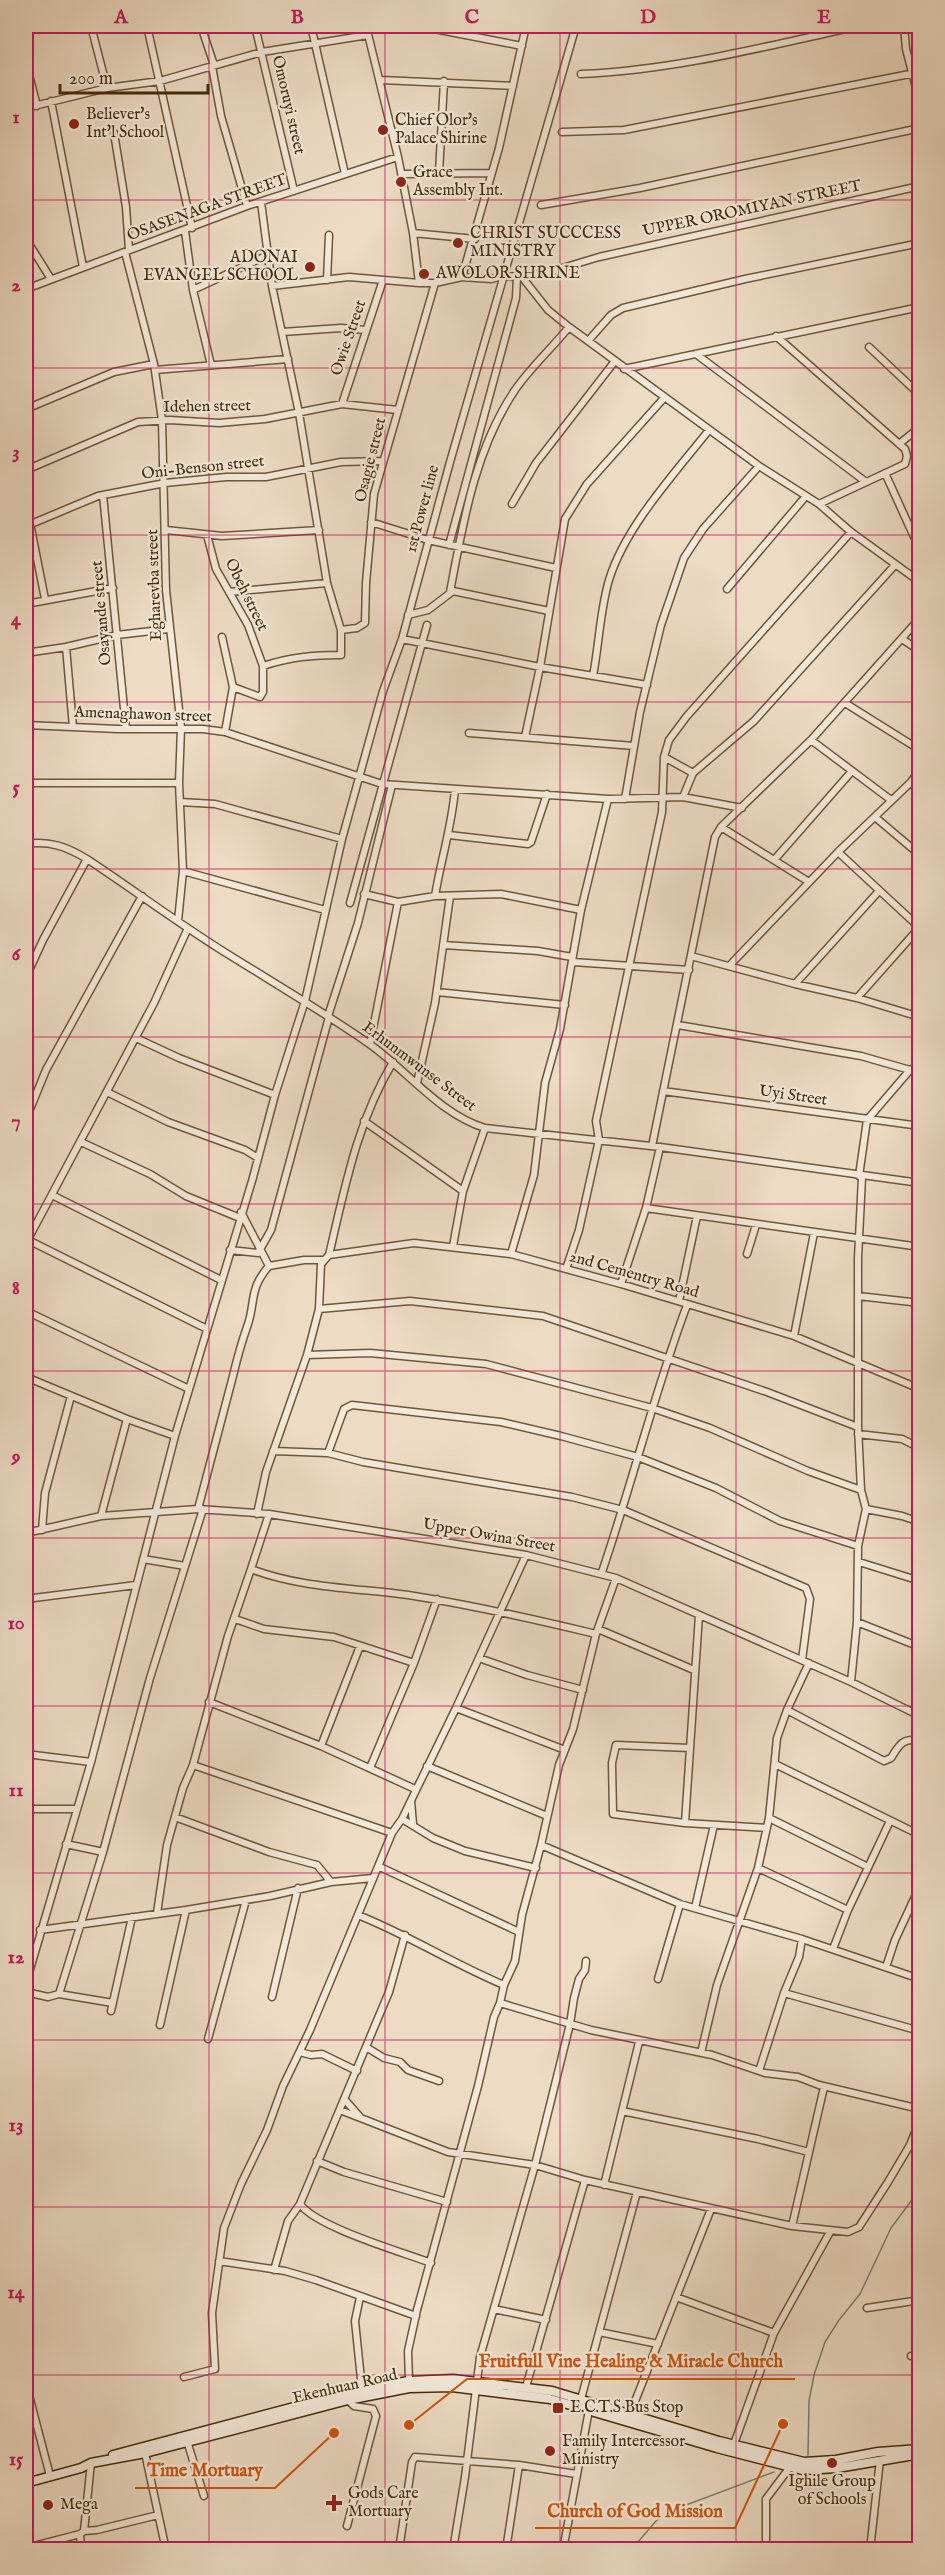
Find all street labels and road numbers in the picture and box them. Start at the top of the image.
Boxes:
street label: Omoruyi street [267,53,309,157]
street label: OSASENAGA STREET [124,170,290,246]
street label: UPPER OROMIYAN STREET [641,176,864,242]
street label: Owie Street [327,297,371,378]
street label: Idehen street [163,396,251,418]
street label: Osagie street [351,415,391,504]
street label: Oni-Benson street [141,452,266,484]
street label: 1st Power line [402,463,444,555]
street label: Egharevba street [143,528,167,641]
street label: Obeh street [220,555,272,635]
street label: Osayande street [87,559,117,666]
street label: Amenaghawon street [73,703,213,727]
street label: Erhunmwunse Street [358,1018,480,1117]
street label: Uyi Street [758,1081,829,1111]
street label: 2nd Cementry Road [567,1247,702,1303]
street label: Upper Owina Street [421,1515,557,1558]
street label: Ekenhuan Road [291,2365,400,2409]

